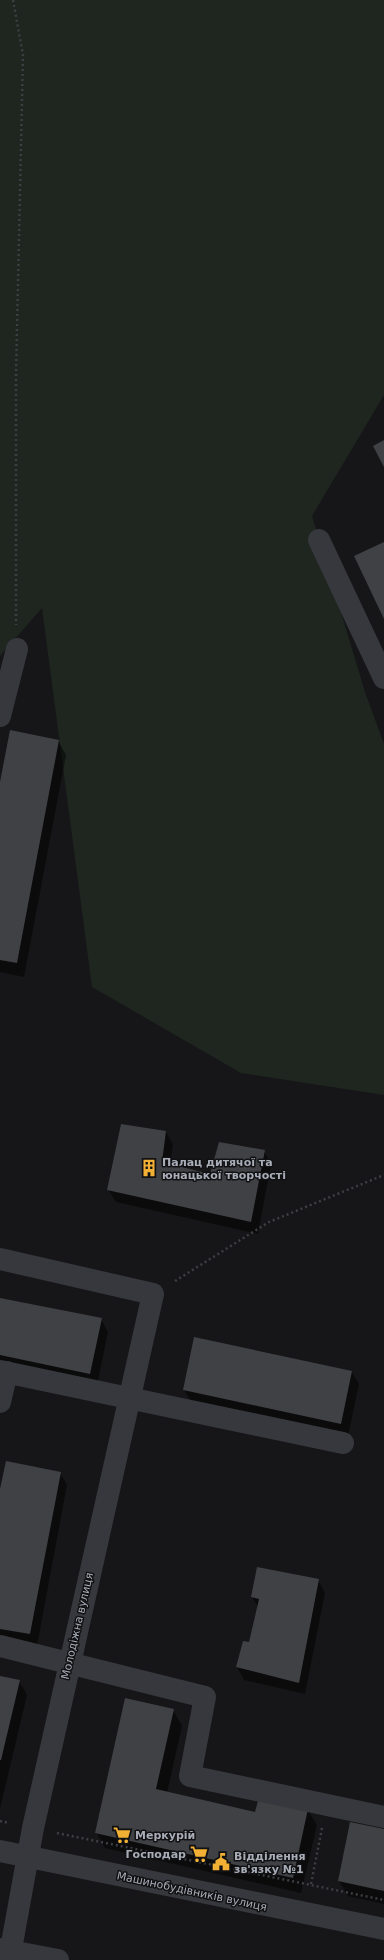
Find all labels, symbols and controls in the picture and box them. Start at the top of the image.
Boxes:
place label: Палац дитячої та юнацької творчості [162,1156,286,1182]
building icon: Палац дитячої та юнацької творчості [139,1158,159,1178]
street label: Молодіжна вулиця [59,1571,96,1681]
supermarket icon: Меркурій [112,1825,132,1845]
place label: Меркурій [135,1829,195,1842]
supermarket icon: Господар [189,1844,209,1864]
place label: Господар [126,1848,186,1861]
place label: Відділення зв'язку №1 [234,1850,305,1876]
public building icon: Відділення зв'язку №1 [211,1852,231,1872]
street label: Машинобудівників вулиця [116,1869,268,1914]

